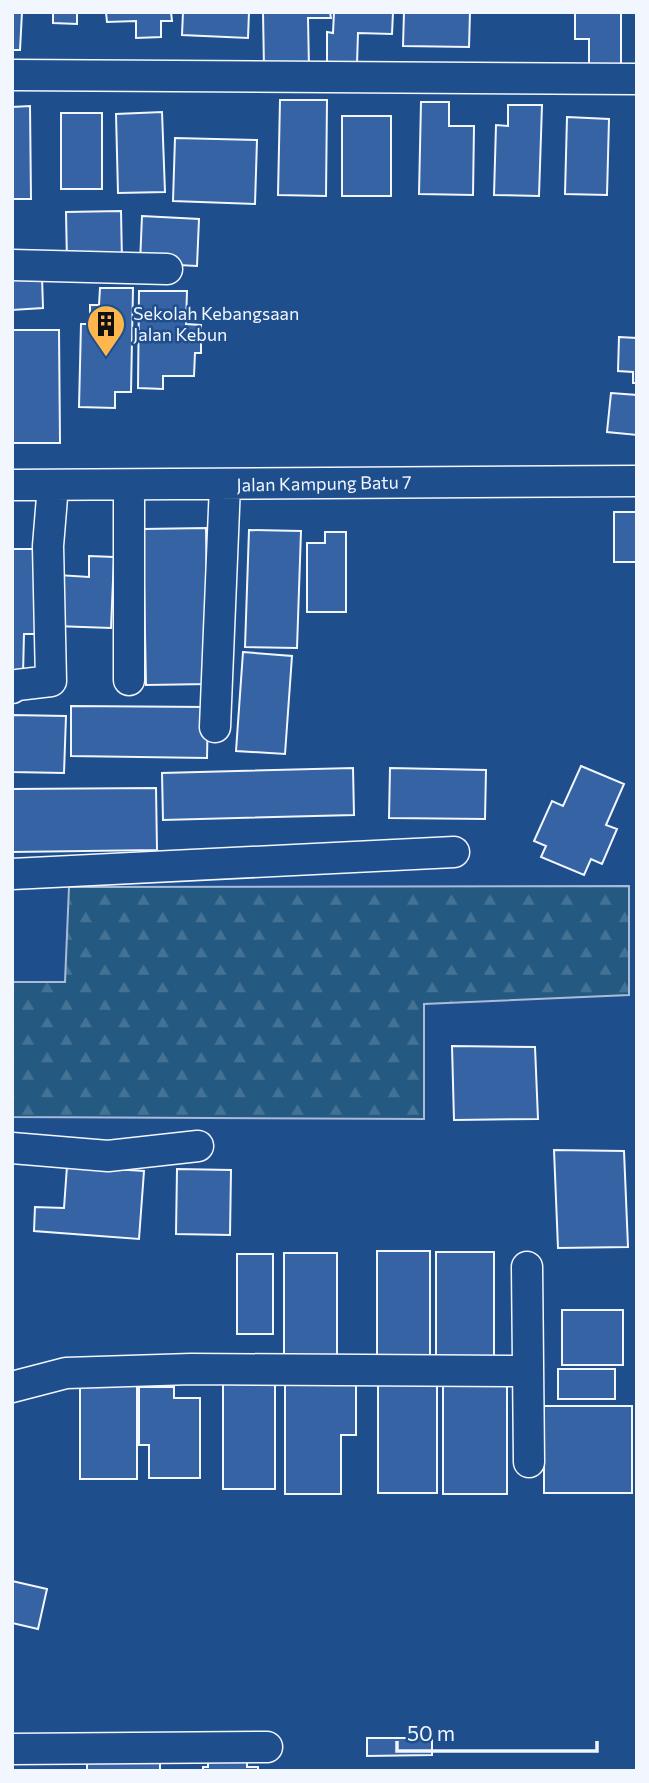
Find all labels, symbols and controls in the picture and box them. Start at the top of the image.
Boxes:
place label: Sekolah Kebangsaan Jalan Kebun [133,302,299,345]
building icon: Sekolah Kebangsaan Jalan Kebun [85,303,127,358]
street label: Jalan Kampung Batu 7 [236,470,412,496]
scale bar [397,1710,596,1754]
text: 50 m [407,1720,455,1745]

